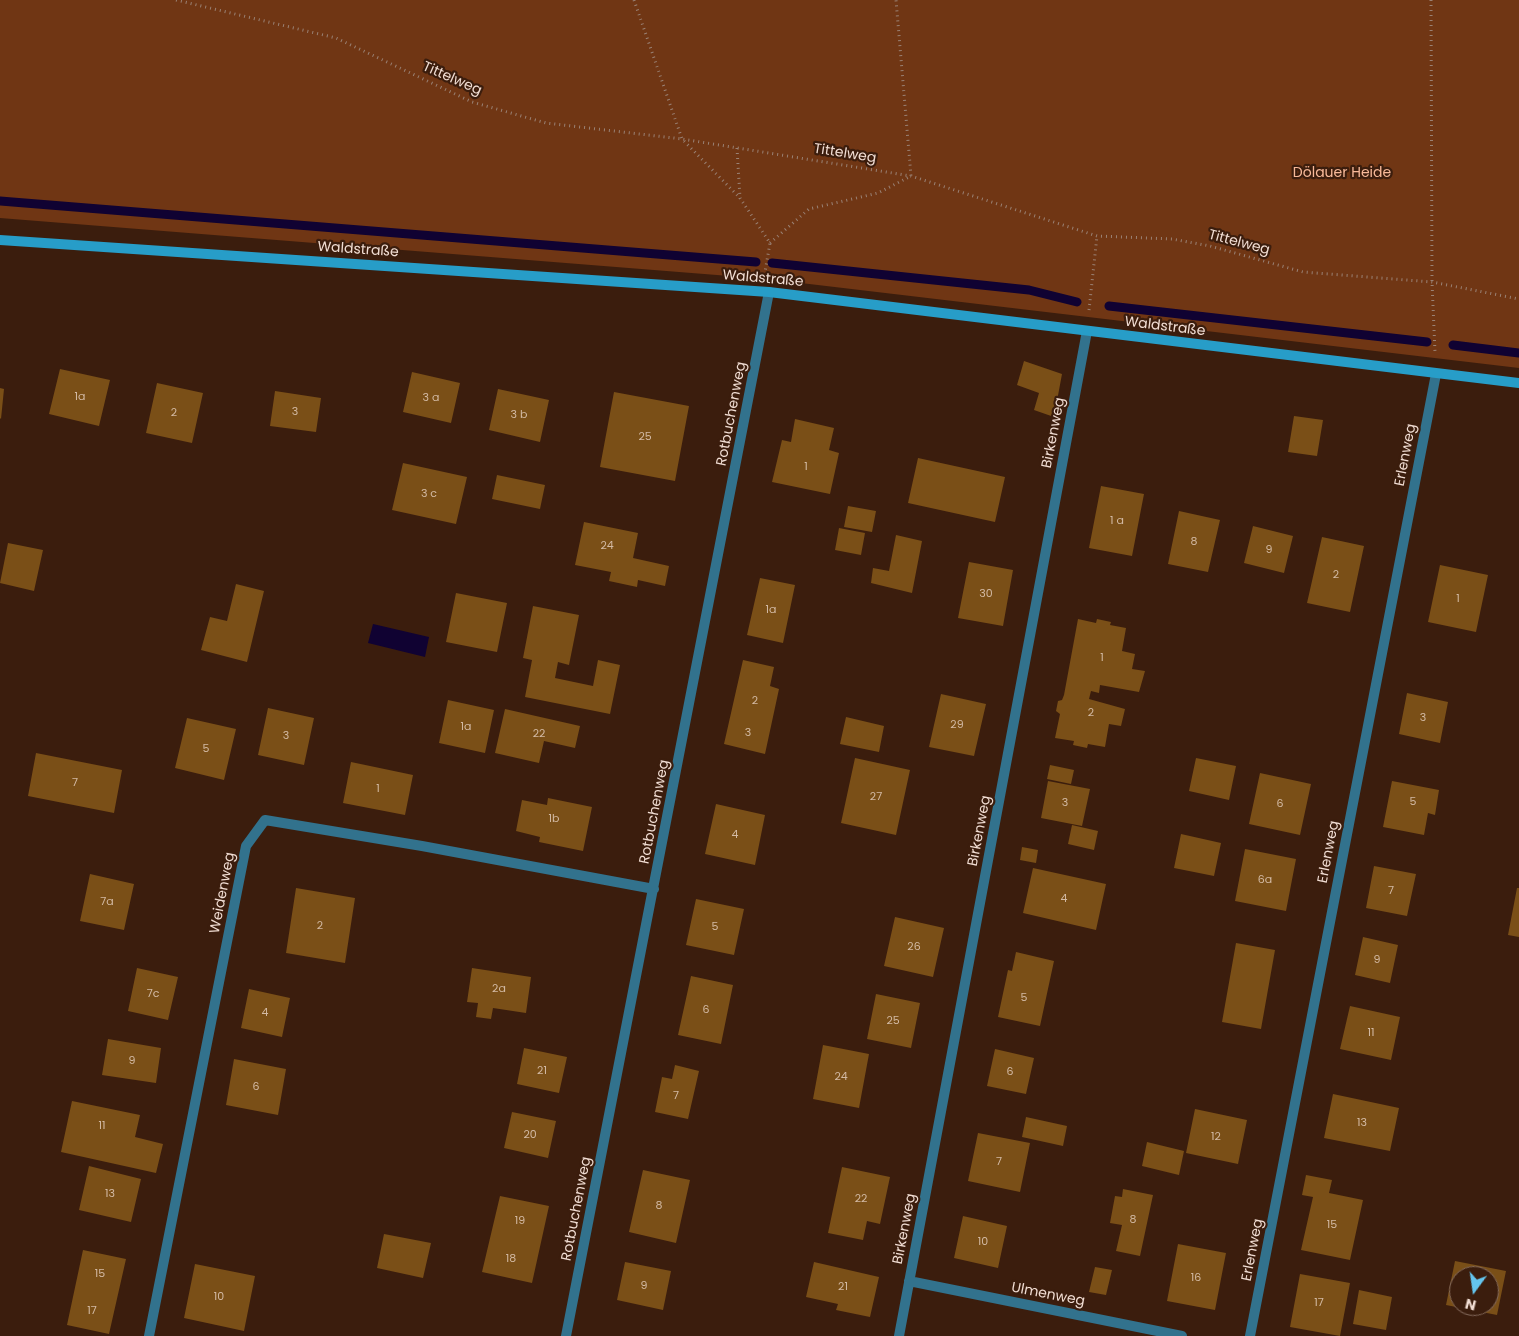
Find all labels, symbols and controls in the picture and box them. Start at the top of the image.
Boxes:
street label: Tittelweg [420,59,484,99]
street label: Tittelweg [813,141,877,167]
park label: Dölauer Heide [1293,165,1391,181]
street label: Tittelweg [1206,227,1272,259]
street label: Waldstraße [317,239,399,261]
street label: Waldstraße [722,267,804,291]
street label: Waldstraße [1124,314,1206,340]
street label: Rotbuchenweg [714,361,750,467]
house number: 1a [75,390,85,404]
house number: 3 a [423,391,439,405]
street label: Birkenweg [1039,396,1069,470]
house number: 3 [292,405,298,419]
house number: 2 [171,406,177,420]
house number: 3 b [511,408,527,422]
street label: Erlenweg [1392,422,1420,488]
house number: 25 [638,430,652,444]
house number: 1 [804,460,808,474]
house number: 3 c [421,487,437,501]
house number: 1 a [1110,514,1124,528]
house number: 8 [1191,535,1197,549]
house number: 24 [600,539,614,553]
house number: 9 [1266,543,1272,557]
house number: 2 [1333,568,1339,582]
house number: 30 [979,587,993,601]
house number: 1 [1456,592,1460,606]
house number: 1a [766,603,776,617]
house number: 1 [1100,651,1104,665]
house number: 2 [752,694,758,708]
house number: 2 [1088,706,1094,720]
house number: 3 [1420,711,1426,725]
house number: 29 [950,718,964,732]
house number: 1a [461,720,471,734]
house number: 3 [745,726,751,740]
house number: 22 [533,727,545,741]
house number: 3 [283,729,289,743]
house number: 5 [203,742,209,756]
street label: Rotbuchenweg [637,759,673,865]
house number: 7 [72,776,78,790]
house number: 1 [376,782,380,796]
house number: 27 [870,790,882,804]
street label: Birkenweg [965,794,995,868]
house number: 5 [1410,795,1416,809]
house number: 3 [1062,796,1068,810]
house number: 6 [1277,797,1283,811]
house number: 1b [549,812,559,826]
street label: Erlenweg [1315,819,1343,885]
house number: 4 [732,828,738,842]
street label: Weidenweg [207,851,239,935]
house number: 6a [1258,873,1272,887]
house number: 7 [1388,884,1394,898]
house number: 4 [1061,892,1067,906]
house number: 7a [100,895,114,909]
house number: 2 [317,919,323,933]
house number: 5 [712,920,718,934]
house number: 26 [907,940,921,954]
house number: 9 [1374,953,1380,967]
house number: 2a [492,982,506,996]
house number: 7c [147,987,159,1001]
house number: 5 [1021,991,1027,1005]
house number: 6 [703,1003,709,1017]
house number: 4 [262,1006,268,1020]
house number: 25 [886,1014,900,1028]
house number: 11 [1367,1026,1375,1040]
house number: 9 [129,1054,135,1068]
house number: 21 [537,1064,547,1078]
house number: 6 [1007,1065,1013,1079]
house number: 24 [834,1070,848,1084]
house number: 6 [253,1080,259,1094]
house number: 7 [673,1089,679,1103]
house number: 13 [1357,1116,1367,1130]
house number: 11 [98,1119,106,1133]
house number: 20 [523,1128,537,1142]
house number: 12 [1211,1130,1221,1144]
house number: 7 [996,1155,1002,1169]
street label: Rotbuchenweg [559,1156,595,1262]
house number: 13 [105,1187,115,1201]
house number: 22 [855,1192,867,1206]
street label: Birkenweg [890,1192,920,1266]
house number: 8 [656,1199,662,1213]
house number: 8 [1130,1213,1136,1227]
house number: 19 [515,1214,525,1228]
street label: Erlenweg [1239,1217,1267,1283]
house number: 15 [1327,1218,1337,1232]
house number: 10 [978,1235,988,1249]
house number: 18 [506,1252,516,1266]
north arrow [1449,1266,1499,1316]
house number: 15 [95,1267,105,1281]
house number: 16 [1191,1271,1201,1285]
house number: 9 [641,1279,647,1293]
house number: 21 [838,1280,848,1294]
street label: Ulmenweg [1010,1280,1086,1310]
house number: 10 [214,1290,224,1304]
text: N [1463,1294,1478,1316]
house number: 17 [1314,1296,1324,1310]
house number: 17 [87,1304,97,1318]

